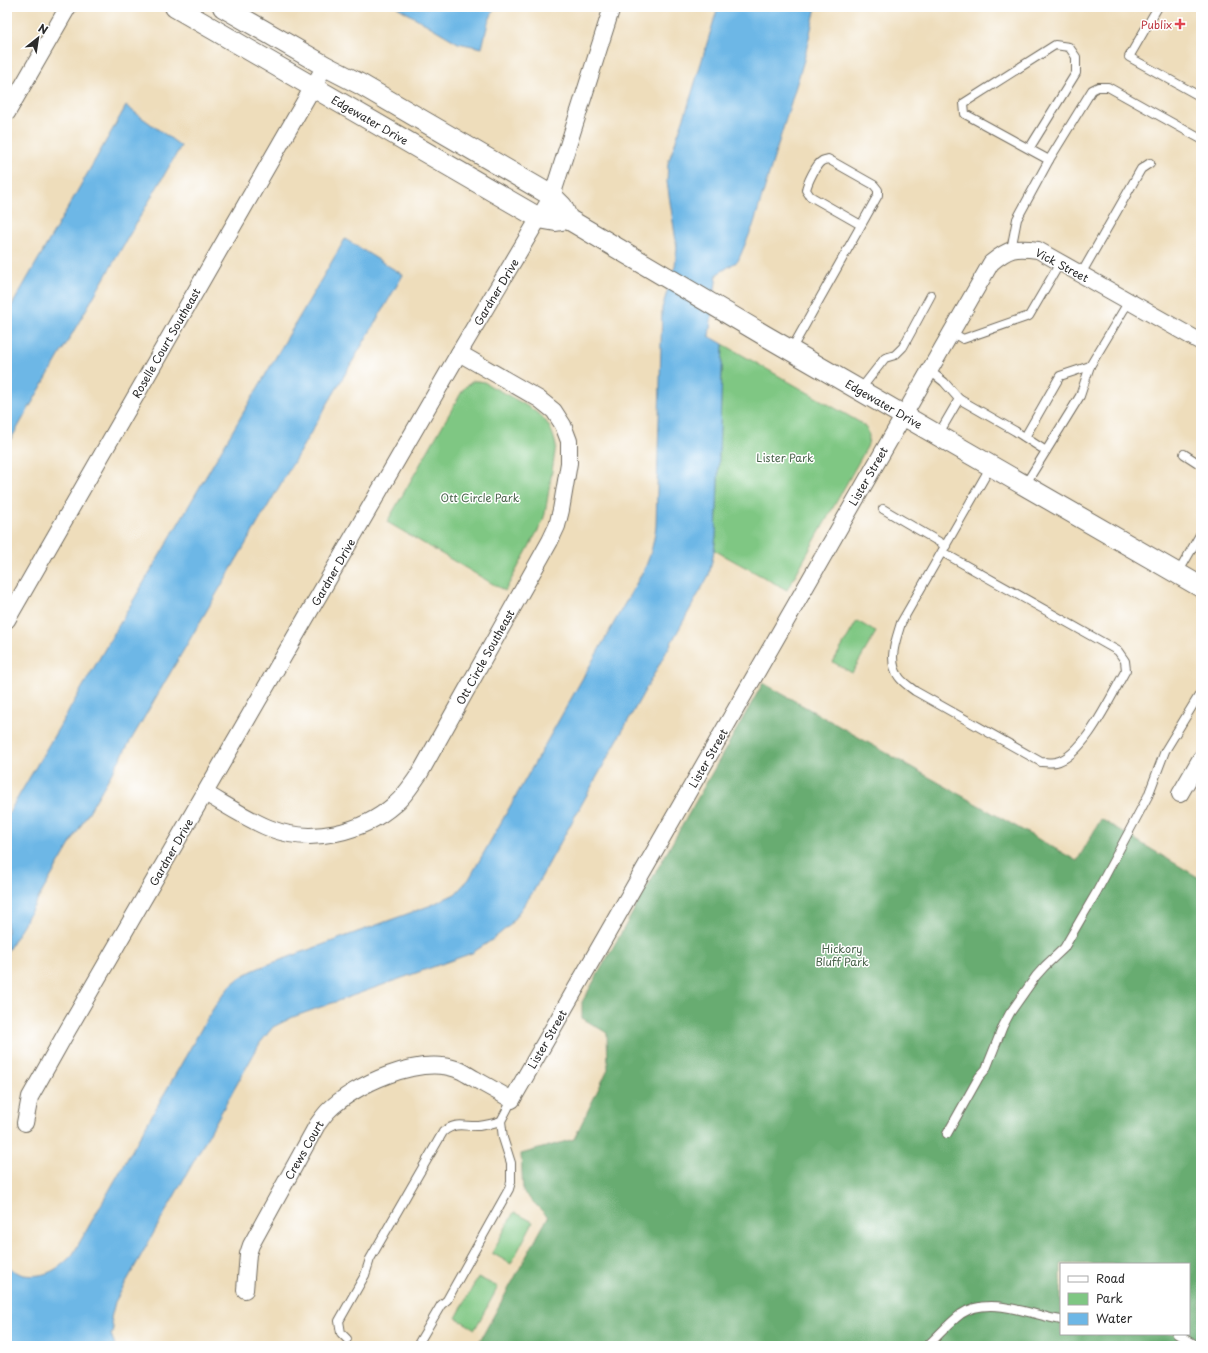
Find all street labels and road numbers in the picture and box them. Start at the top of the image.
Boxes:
street label: Edgewater Drive [328,91,412,149]
street label: Vick Street [1032,244,1092,286]
street label: Gardner Drive [469,255,523,329]
street label: Roselle Court Southeast [127,284,205,401]
street label: Edgewater Drive [842,375,926,433]
street label: Lister Street [844,443,892,509]
street label: Gardner Drive [307,535,359,609]
street label: Ott Circle Southeast [452,606,519,708]
street label: Lister Street [684,725,732,791]
street label: Gardner Drive [145,815,197,889]
street label: Lister Street [523,1006,571,1072]
street label: Crews Court [280,1117,328,1183]

